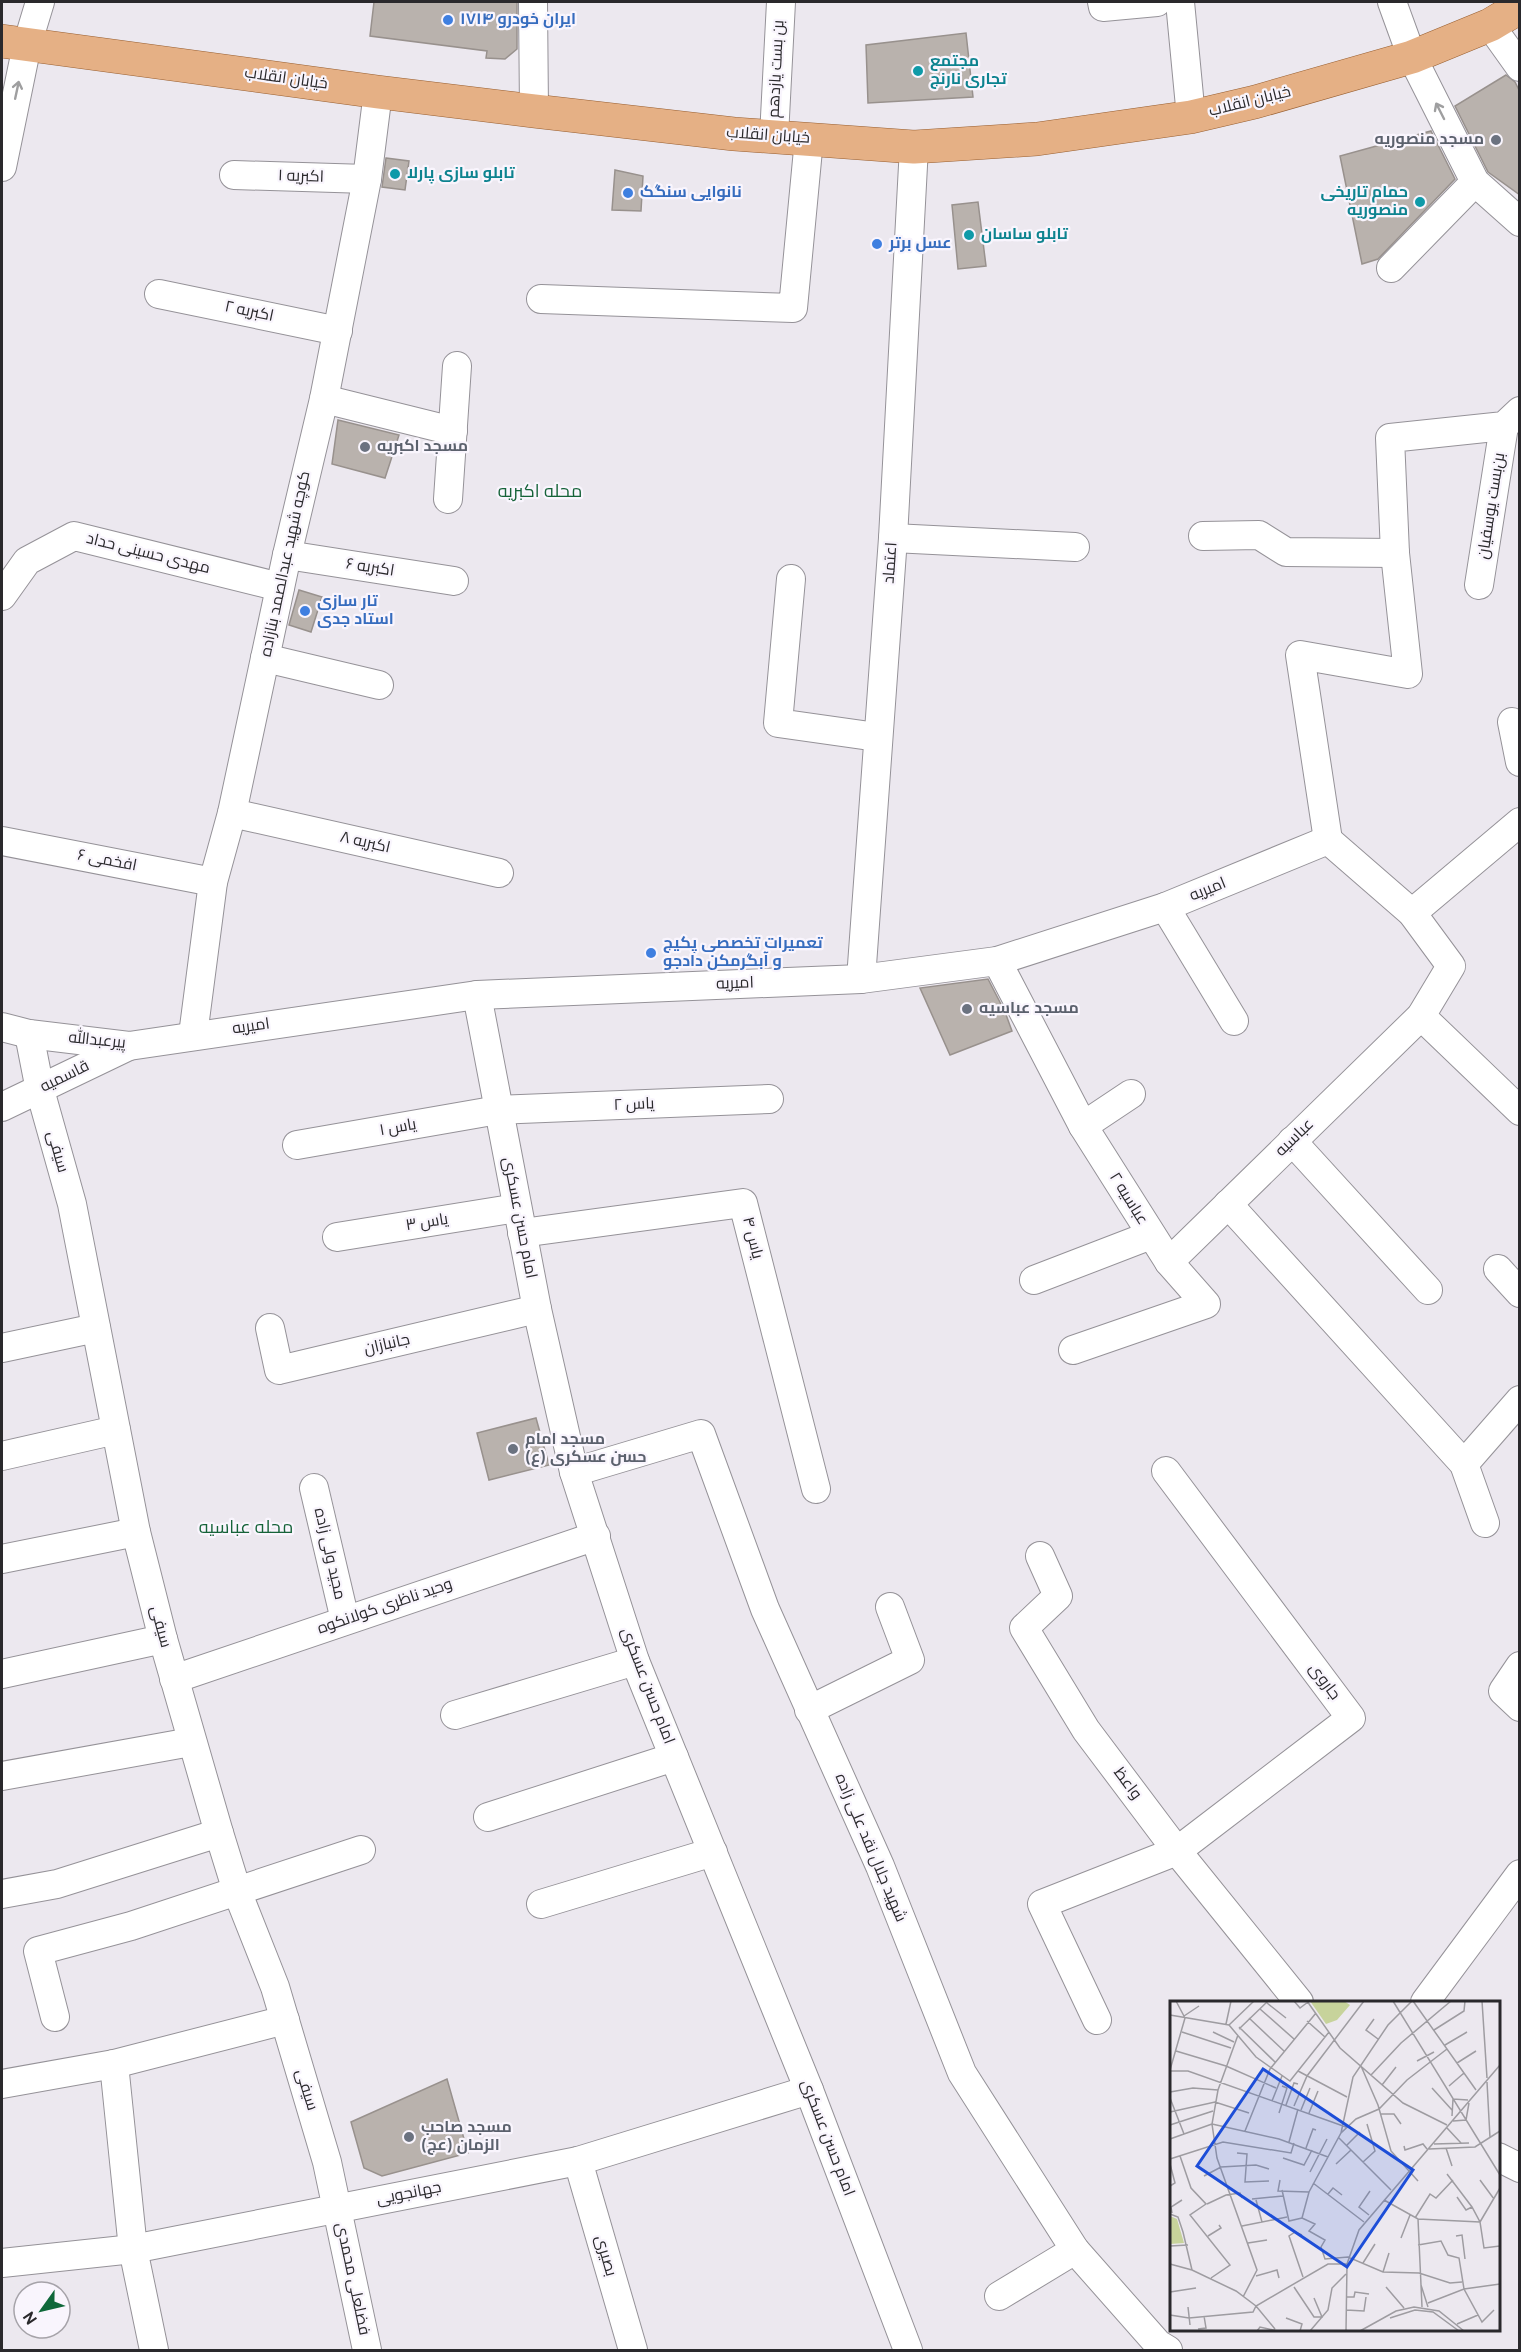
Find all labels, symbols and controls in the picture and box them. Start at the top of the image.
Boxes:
place label: ایران خودرو ۱۷۱۴ [460,10,576,30]
marker: ایران خودرو ۱۷۱۴ [441,13,455,27]
street label: بن بست یازدهم [764,19,790,119]
place label: مجتمع تجاری نارنج [930,52,1008,90]
street label: خیابان انقلاب [243,63,329,95]
marker: مجتمع تجاری نارنج [911,64,925,78]
one-way arrow [12,80,24,99]
street label: خیابان انقلاب [1207,82,1293,122]
one-way arrow [1433,102,1445,120]
street label: خیابان انقلاب [725,123,811,149]
place label: مسجد منصوریه [1374,130,1484,150]
marker: مسجد منصوریه [1489,133,1503,147]
place label: تابلو سازی پارلا [407,164,516,184]
street label: اکبریه ۱ [278,166,324,188]
marker: تابلو سازی پارلا [388,167,402,181]
place label: نانوایی سنگک [640,183,742,203]
place label: حمام تاریخی منصوریه [1320,183,1408,221]
marker: نانوایی سنگک [621,186,635,200]
marker: حمام تاریخی منصوریه [1413,195,1427,209]
place label: تابلو ساسان [981,225,1069,245]
marker: تابلو ساسان [962,228,976,242]
place label: عسل برتر [888,234,952,254]
marker: عسل برتر [870,237,884,251]
street label: اکبریه ۲ [223,297,275,327]
place label: مسجد اکبریه [377,437,468,457]
marker: مسجد اکبریه [358,440,372,454]
street label: بن‌بست یوسفیان [1474,451,1510,561]
street label: کوچه شهید عبدالصمد بنازاده [257,469,315,659]
district label: محله اکبریه [498,481,582,504]
street label: مهدی حسینی حداد [84,529,212,579]
street label: اعتماد [880,541,902,585]
street label: اکبریه ۶ [344,554,396,582]
place label: تار سازی استاد جدی [317,592,394,630]
marker: تار سازی استاد جدی [298,604,312,618]
street label: اکبریه ۸ [338,828,392,858]
street label: افخمی ۶ [76,845,138,877]
street label: امیریه [1187,874,1229,906]
place label: تعمیرات تخصصی پکیج و آبگرمکن دادجو [663,934,824,972]
marker: تعمیرات تخصصی پکیج و آبگرمکن دادجو [644,946,658,960]
street label: امیریه [716,973,754,995]
place label: مسجد عباسیه [979,999,1079,1019]
marker: مسجد عباسیه [960,1002,974,1016]
street label: امیریه [231,1014,271,1040]
street label: پیرعبدالله [67,1026,128,1054]
street label: قاسمیه [37,1057,93,1097]
street label: یاس ۲ [613,1094,655,1116]
street label: یاس ۱ [378,1115,419,1141]
street label: عباسیه [1271,1115,1319,1161]
street label: سیفی [42,1129,72,1175]
street label: امام حسن عسکری [497,1156,541,1280]
street label: عباسیه ۲ [1104,1169,1152,1229]
street label: یاس ۳ [404,1210,450,1236]
street label: یاس ۴ [737,1215,767,1262]
street label: جانبازان [362,1330,412,1360]
place label: مسجد امام حسن عسکری (ع) [525,1430,647,1468]
marker: مسجد امام حسن عسکری (ع) [506,1442,520,1456]
street label: مجید ولی زاده [309,1506,349,1602]
district label: محله عباسیه [199,1517,293,1540]
street label: وحید ناظری کولانکوه [315,1575,455,1639]
street label: سیفی [145,1604,175,1650]
street label: امام حسن عسکری [616,1625,678,1747]
street label: جاروی [1304,1660,1344,1704]
street label: واعظ [1108,1764,1146,1804]
street label: شهید جلال نقد علی زاده [830,1771,910,1925]
inset map [1170,2001,1500,2331]
street label: سیفی [290,2067,322,2113]
street label: امام حسن عسکری [796,2077,858,2199]
place label: مسجد صاحب الزمان (عج) [421,2118,512,2156]
marker: مسجد صاحب الزمان (عج) [402,2130,416,2144]
street label: جهانجویی [375,2178,443,2210]
street label: فضلعلی محمدی [330,2221,374,2337]
street label: بصیری [590,2233,620,2279]
north arrow [12,2280,72,2340]
text: N [20,2307,43,2328]

